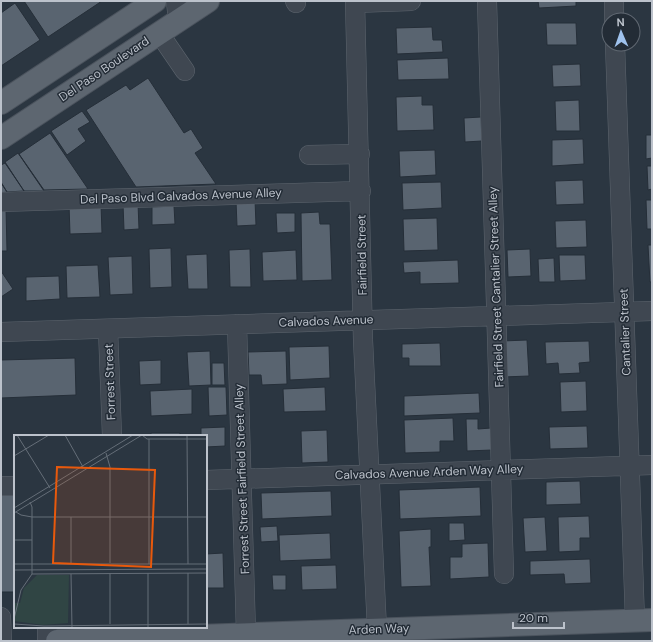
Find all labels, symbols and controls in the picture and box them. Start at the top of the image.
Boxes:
north arrow [601,12,641,52]
text: N [616,15,625,29]
street label: Del Paso Boulevard [56,33,152,105]
street label: Del Paso Blvd Calvados Avenue Alley [80,184,282,208]
street label: Fairfield Street Cantalier Street Alley [484,186,508,388]
street label: Fairfield Street [353,214,371,296]
street label: Cantalier Street [615,288,635,376]
street label: Calvados Avenue [278,311,374,331]
street label: Forrest Street [101,343,119,420]
street label: Forrest Street Fairfield Street Alley [231,383,253,574]
inset map [14,435,207,628]
street label: Calvados Avenue Arden Way Alley [334,461,524,483]
scale bar [513,604,564,630]
text: 20 m [519,610,548,626]
street label: Arden Way [348,620,410,638]

